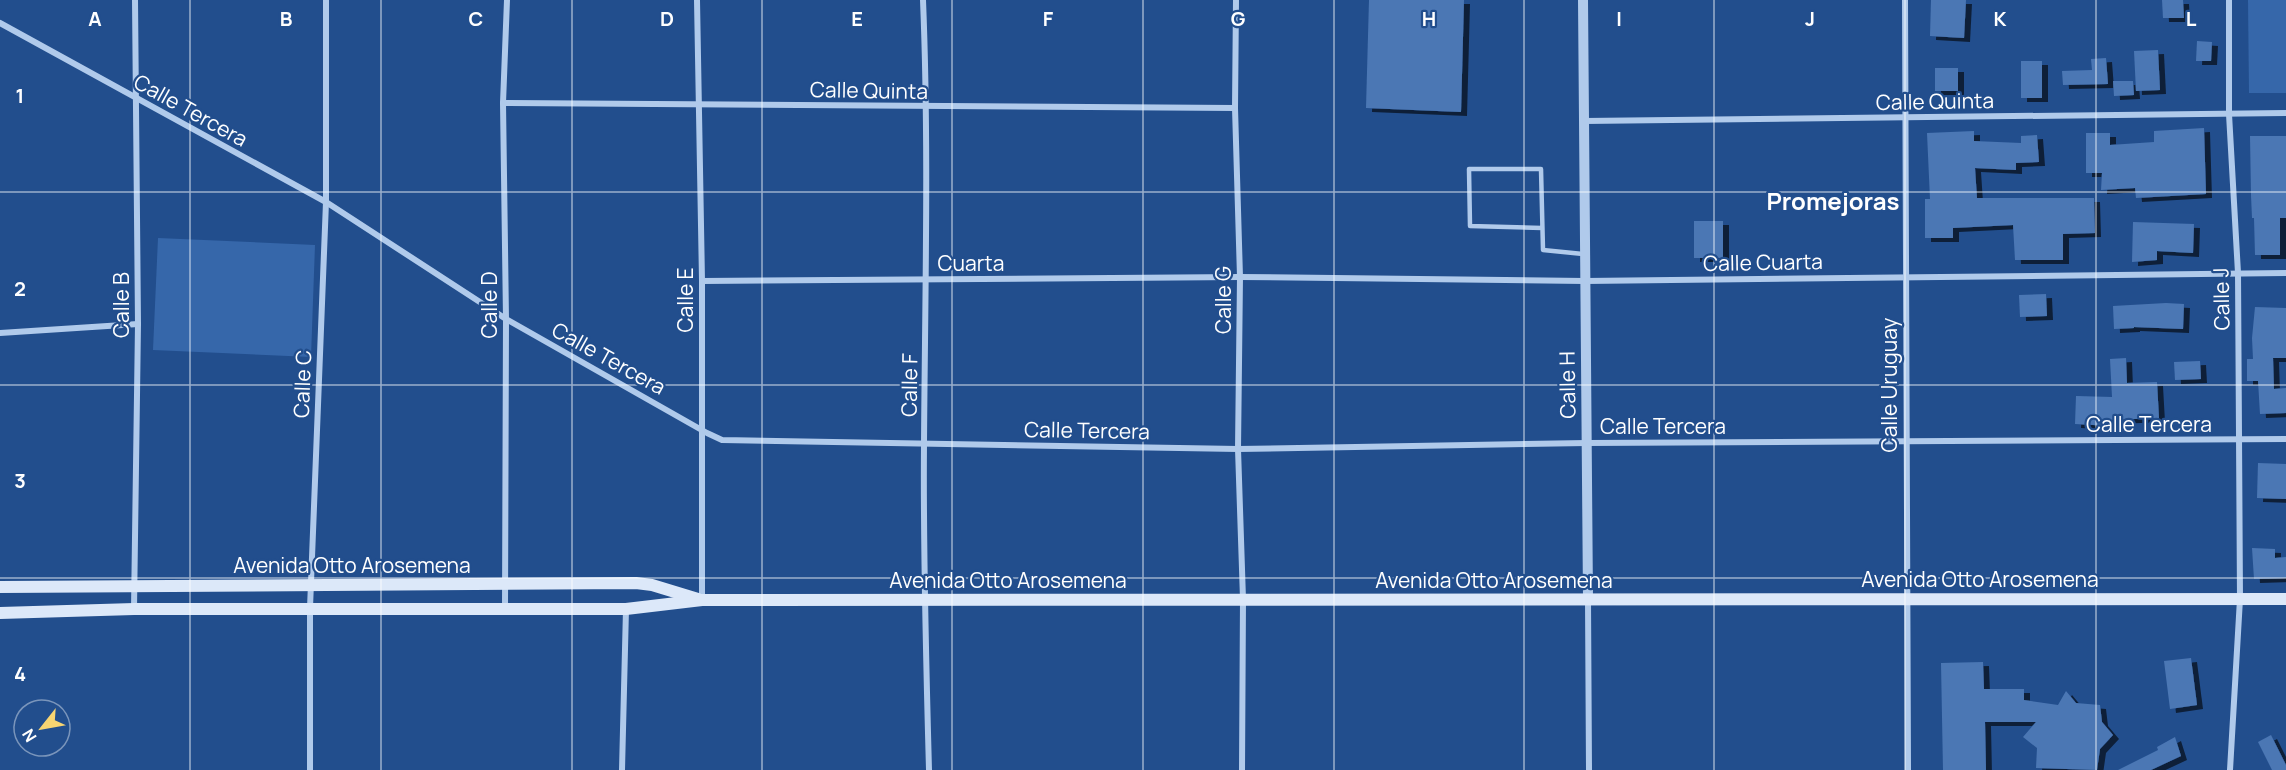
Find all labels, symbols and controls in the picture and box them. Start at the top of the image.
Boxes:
text: A [88,5,102,32]
text: B [280,5,293,32]
text: C [469,5,483,32]
text: D [660,5,674,32]
text: E [851,5,863,32]
text: F [1043,5,1054,32]
text: G [1231,5,1246,32]
text: H [1422,5,1436,32]
text: I [1616,5,1622,32]
text: J [1805,5,1815,32]
text: K [1994,5,2007,32]
text: L [2186,5,2197,32]
street label: Calle Tercera [129,67,253,153]
street label: Calle Quinta [810,75,928,105]
text: 1 [16,82,24,109]
street label: Calle Quinta [1876,86,1994,116]
district label: Promejoras [1766,184,1900,217]
street label: Calle Cuarta [1703,247,1823,277]
street label: Cuarta [938,249,1004,277]
street label: Calle G [1209,266,1237,334]
street label: Calle J [2206,267,2236,331]
street label: Calle E [671,268,699,332]
street label: Calle D [475,271,503,339]
street label: Calle B [107,272,135,338]
text: 2 [14,275,26,302]
street label: Calle Tercera [547,315,671,401]
street label: Calle Uruguay [1875,318,1903,452]
street label: Calle C [287,350,317,418]
street label: Calle H [1552,351,1582,419]
street label: Calle F [894,353,924,417]
street label: Calle Tercera [2086,410,2212,438]
street label: Calle Tercera [1600,412,1726,440]
street label: Calle Tercera [1024,415,1150,445]
text: 3 [14,467,26,494]
street label: Avenida Otto Arosemena [233,551,471,579]
street label: Avenida Otto Arosemena [1861,565,2099,593]
street label: Avenida Otto Arosemena [889,566,1127,594]
street label: Avenida Otto Arosemena [1375,566,1613,594]
text: 4 [14,660,26,687]
north arrow [12,698,72,758]
text: N [17,725,42,746]

